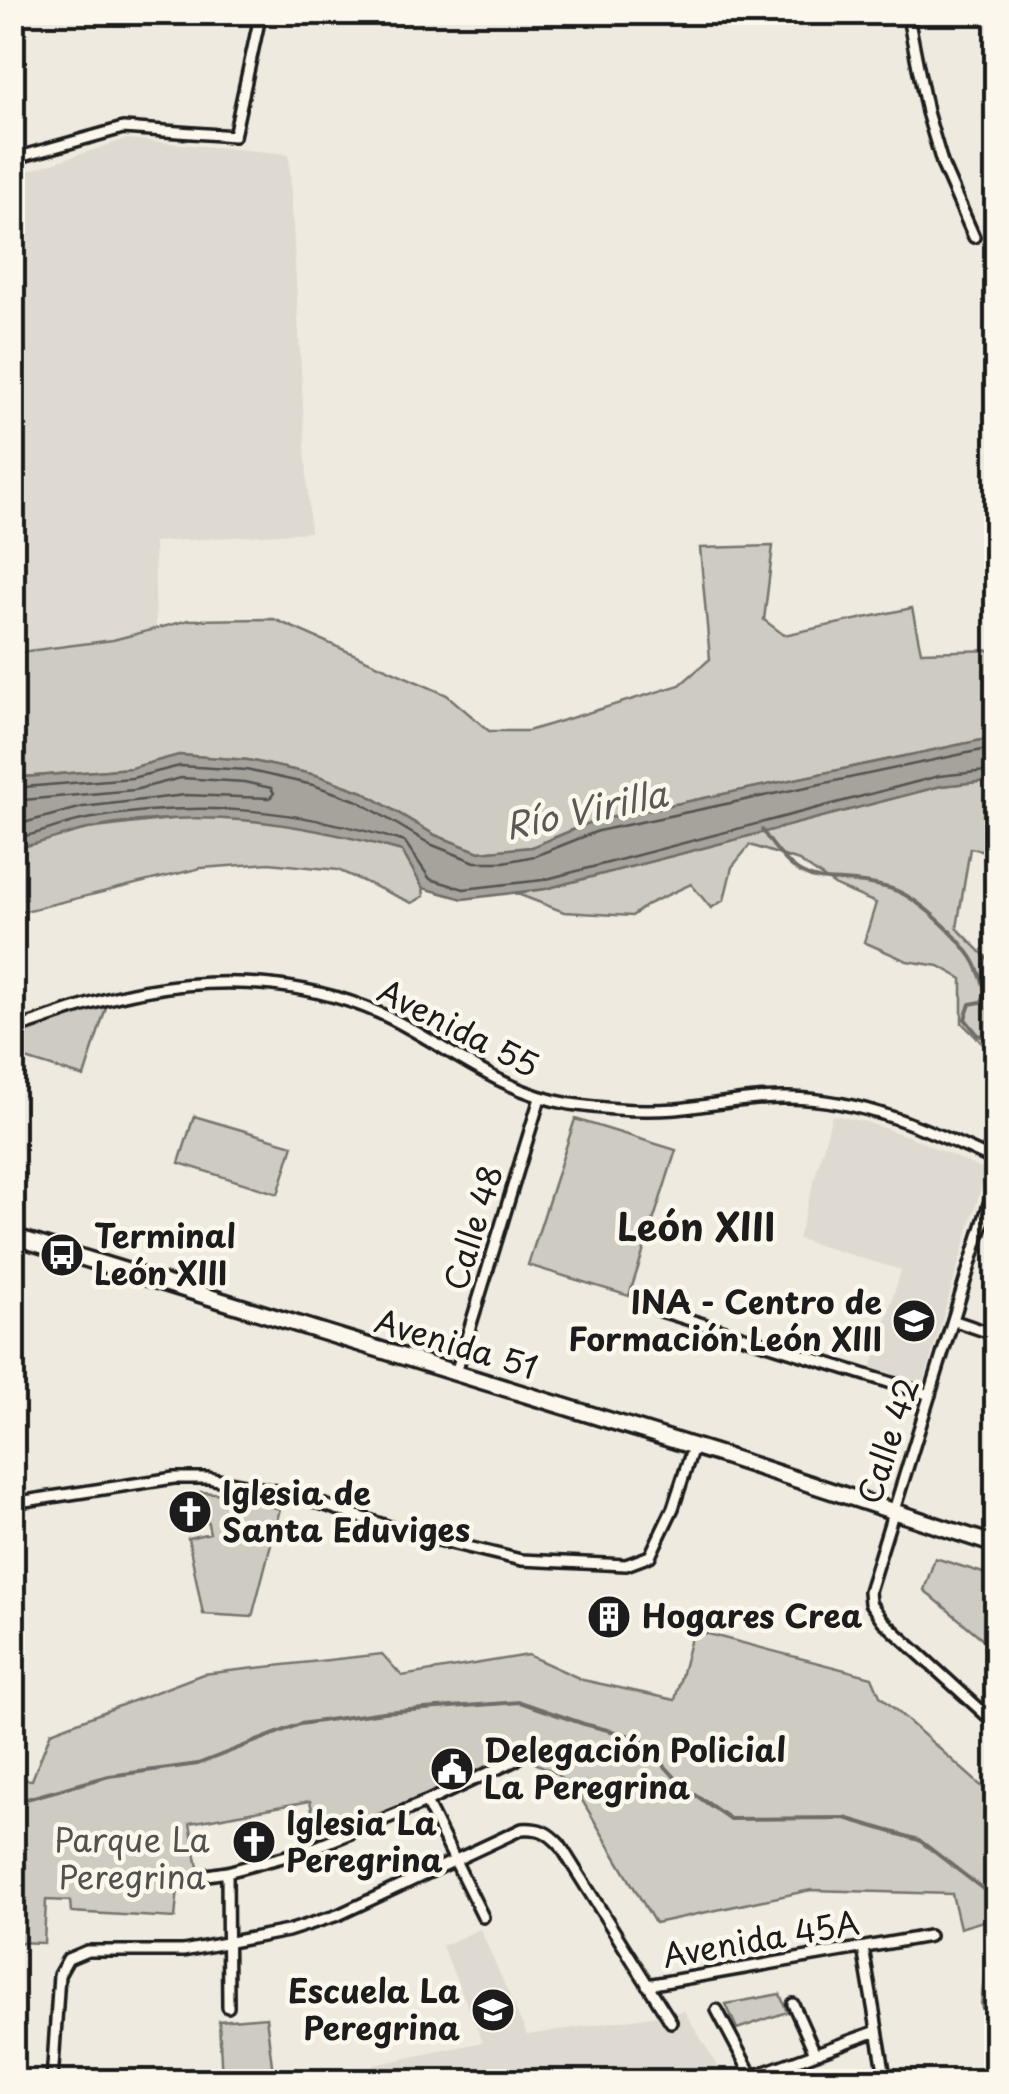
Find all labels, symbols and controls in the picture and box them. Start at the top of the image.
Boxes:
water label: Río Virilla [500,765,673,852]
street label: Avenida 55 [370,966,548,1088]
street label: Calle 48 [430,1159,514,1296]
district label: León XIII [617,1197,775,1254]
place label: Terminal León XIII [94,1211,236,1296]
bus stop icon: Terminal León XIII [39,1232,85,1278]
place label: INA - Centro de Formación León XIII [568,1277,882,1362]
street label: Avenida 51 [369,1296,544,1391]
school or university icon: INA - Centro de Formación León XIII [891,1298,937,1344]
street label: Calle 42 [844,1371,930,1510]
place label: Iglesia de Santa Eduviges [222,1468,470,1553]
church icon: Iglesia de Santa Eduviges [167,1489,213,1535]
place label: Hogares Crea [642,1591,863,1639]
building icon: Hogares Crea [586,1594,632,1640]
place label: Delegación Policial La Peregrina [484,1725,786,1810]
public building icon: Delegación Policial La Peregrina [429,1746,475,1792]
place label: Iglesia La Peregrina [286,1798,443,1883]
park label: Parque La Peregrina [54,1815,210,1900]
church icon: Iglesia La Peregrina [231,1819,277,1865]
street label: Avenida 45A [659,1897,863,1979]
place label: Escuela La Peregrina [288,1966,460,2051]
school or university icon: Escuela La Peregrina [470,1987,516,2033]

